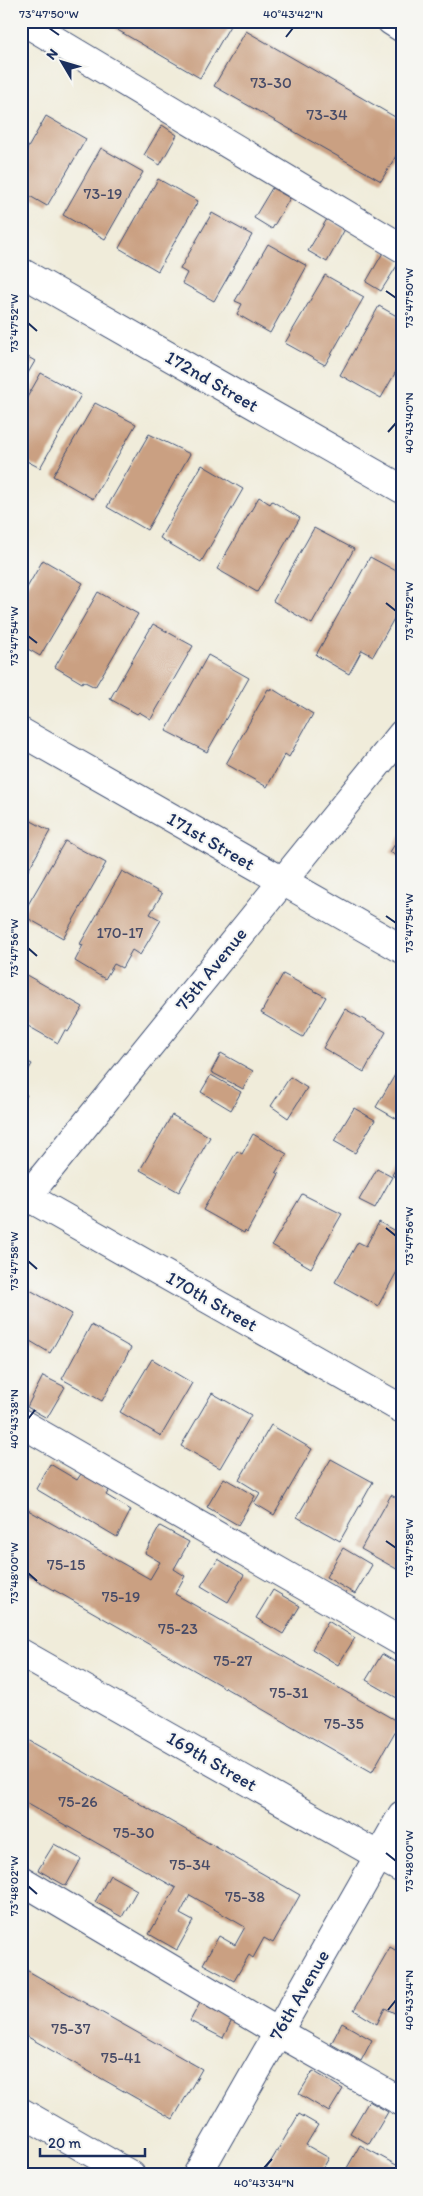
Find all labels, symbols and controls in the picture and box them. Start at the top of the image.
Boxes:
text: 73°47'50"W [19,7,79,21]
text: 40°43'42"N [263,7,323,21]
north arrow [38,38,88,88]
text: N [43,45,62,63]
house number: 73-30 [250,73,292,92]
house number: 73-34 [306,105,348,124]
house number: 73-19 [84,184,122,203]
text: 73°47'50"W [402,268,416,328]
text: 73°47'52"W [7,294,21,352]
street label: 172nd Street [161,345,263,417]
text: 40°43'40"N [402,392,416,454]
text: 73°47'52"W [402,582,416,640]
text: 73°47'54"W [7,606,21,666]
street label: 171st Street [163,807,259,875]
text: 73°47'54"W [402,893,416,953]
text: 73°47'56"W [7,919,21,977]
house number: 170-17 [97,923,144,942]
street label: 75th Avenue [170,923,252,1015]
text: 73°47'56"W [402,1207,416,1265]
text: 73°47'58"W [7,1232,21,1290]
street label: 170th Street [162,1266,262,1336]
text: 40°43'38"N [7,1389,21,1449]
text: 73°47'58"W [402,1519,416,1577]
text: 73°48'00"W [7,1542,21,1604]
house number: 75-15 [47,1555,85,1574]
house number: 75-19 [102,1587,140,1606]
house number: 75-23 [158,1619,198,1638]
house number: 75-27 [213,1651,253,1670]
house number: 75-31 [270,1683,309,1702]
house number: 75-35 [324,1714,364,1733]
street label: 169th Street [163,1726,261,1796]
house number: 75-26 [58,1792,98,1811]
house number: 75-30 [113,1823,155,1842]
text: 73°48'00"W [402,1830,416,1892]
house number: 75-34 [169,1855,211,1874]
text: 73°48'02"W [7,1856,21,1916]
house number: 75-38 [225,1887,265,1906]
street label: 76th Avenue [264,1946,334,2044]
text: 40°43'34"N [402,1970,416,2030]
house number: 75-37 [51,2019,91,2038]
house number: 75-41 [101,2048,141,2067]
scale bar [40,2126,145,2158]
text: 20 m [48,2134,82,2152]
text: 40°43'34"N [234,2176,294,2190]

